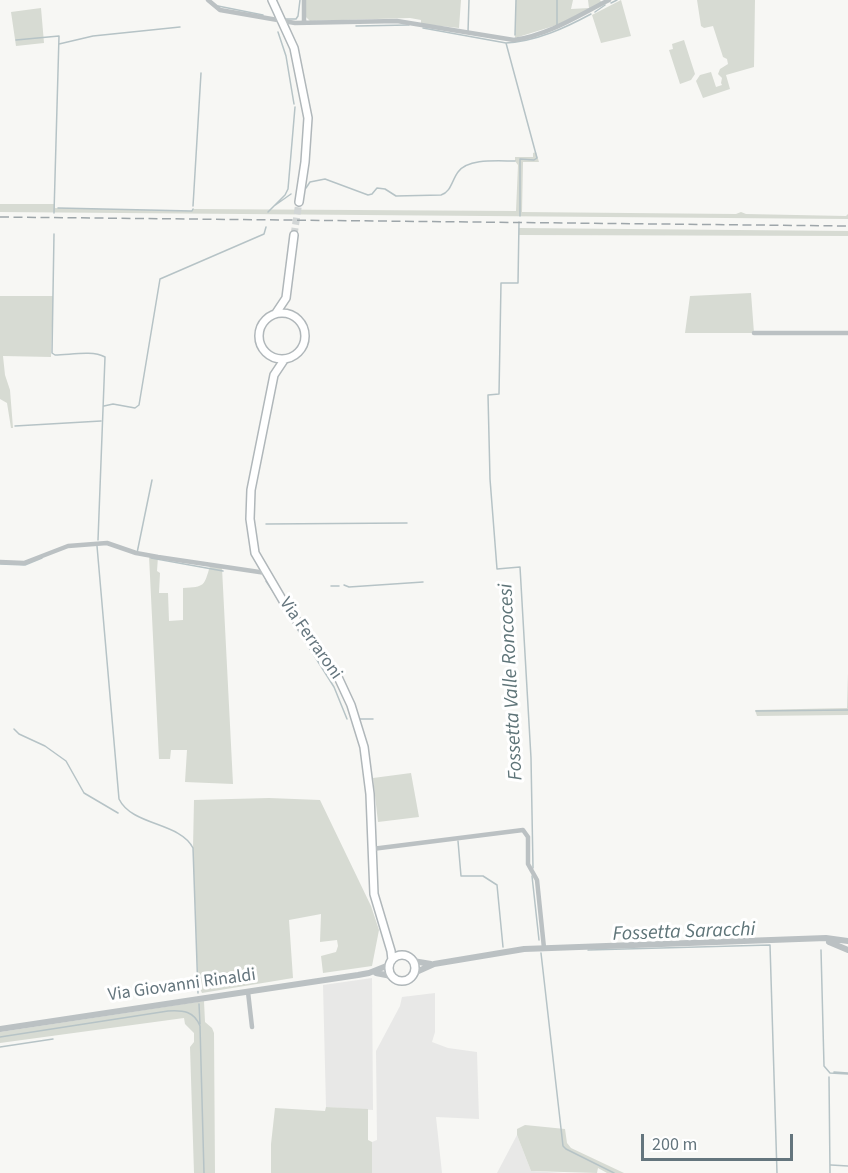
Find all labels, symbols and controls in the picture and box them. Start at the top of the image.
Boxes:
water label: Fossetta Valle Roncocesi [495,583,529,781]
street label: Via Ferraroni [274,594,346,684]
water label: Fossetta Saracchi [612,919,756,947]
street label: Via Giovanni Rinaldi [107,965,257,1007]
scale bar [644,1122,796,1160]
text: 200 m [652,1132,697,1157]

